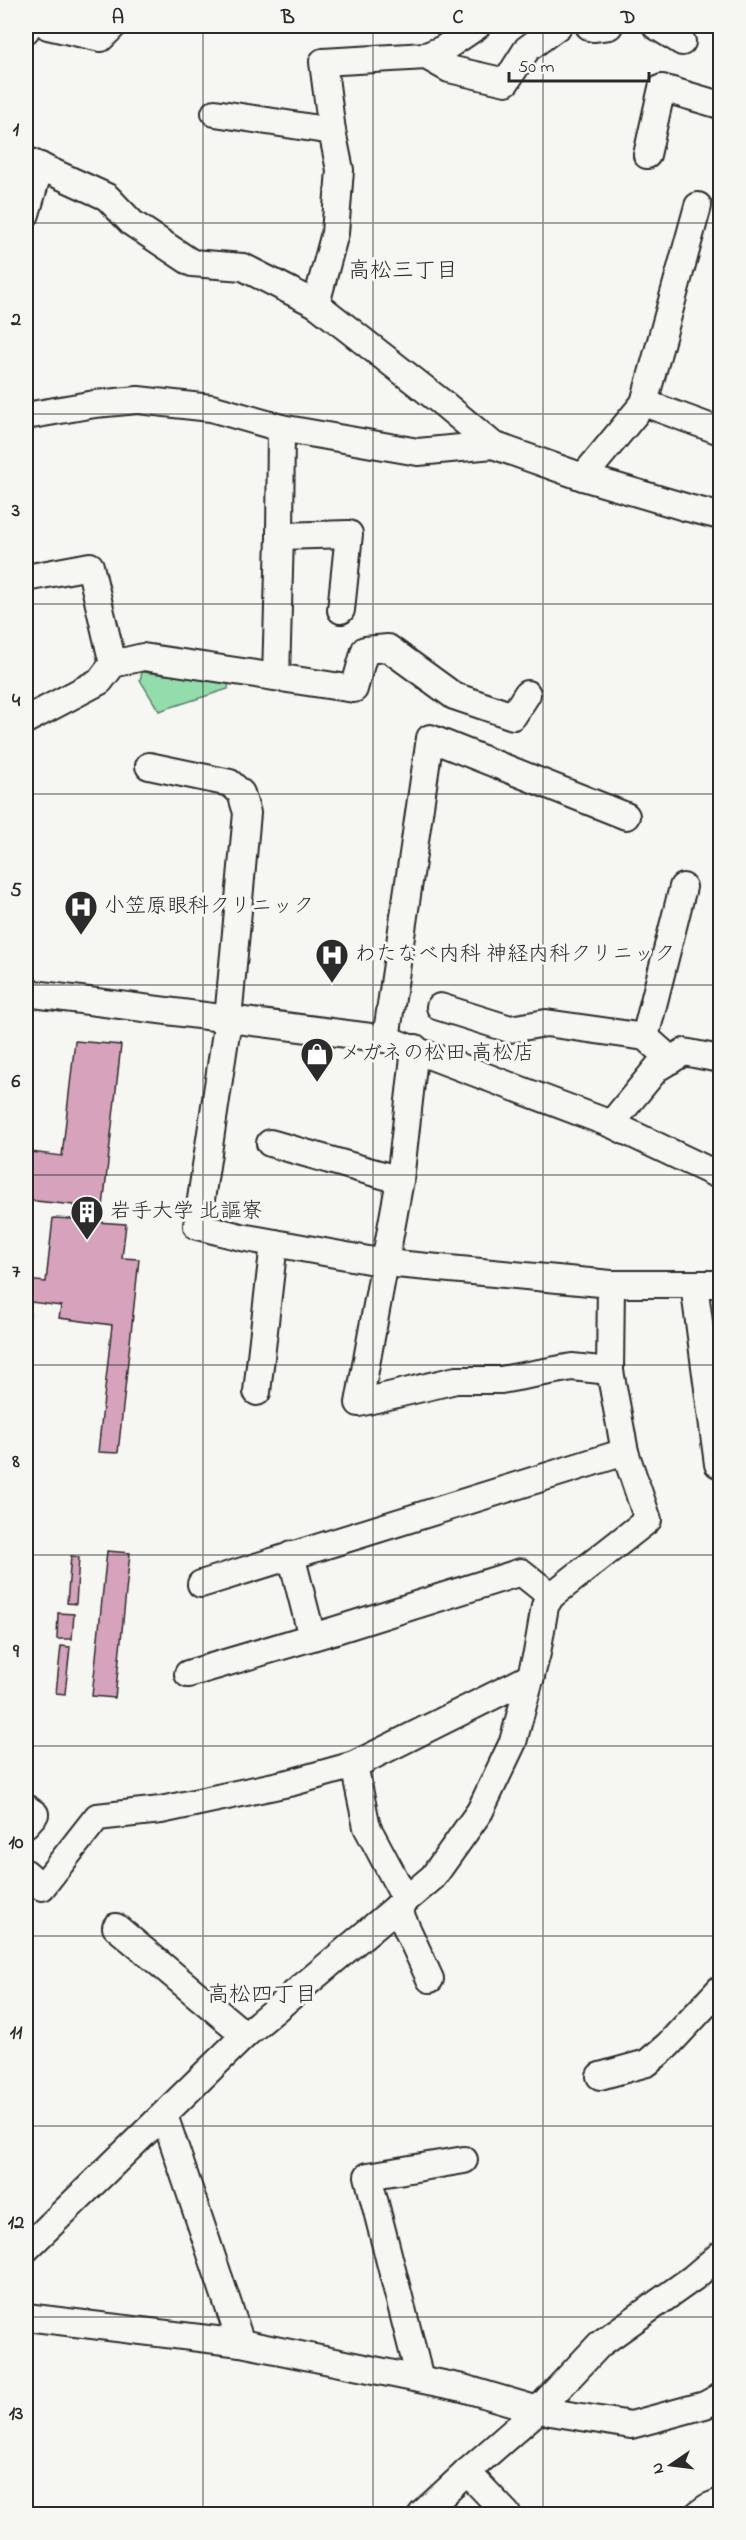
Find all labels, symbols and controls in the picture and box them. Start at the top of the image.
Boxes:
text: A [112,4,124,33]
text: B [280,4,295,33]
text: C [453,4,464,33]
text: D [620,4,635,33]
scale bar [509,45,648,83]
text: 50 m [518,55,555,81]
text: 1 [13,116,20,145]
district label: 高松三丁目 [348,256,458,288]
text: 2 [10,306,21,335]
text: 3 [11,497,20,526]
text: 4 [12,687,21,716]
text: 5 [10,877,22,906]
hospital icon: 小笠原眼科クリニック [63,889,99,936]
place label: 小笠原眼科クリニック [104,892,314,922]
hospital icon: わたなべ内科 神経内科クリニック [314,937,350,984]
place label: わたなべ内科 神経内科クリニック [355,940,675,970]
shop icon: メガネの松田 高松店 [299,1036,335,1083]
place label: メガネの松田 高松店 [340,1039,534,1069]
text: 6 [12,1068,21,1097]
building icon: 岩手大学 北謳寮 [69,1194,105,1241]
place label: 岩手大学 北謳寮 [110,1197,262,1227]
text: 7 [12,1258,21,1287]
text: 8 [11,1448,20,1477]
text: 9 [12,1638,20,1667]
text: 10 [9,1829,24,1858]
district label: 高松四丁目 [207,1980,317,2012]
text: 11 [10,2019,23,2048]
text: 12 [8,2209,24,2238]
text: 13 [9,2400,23,2429]
north arrow [641,2435,701,2495]
text: N [645,2460,671,2476]

